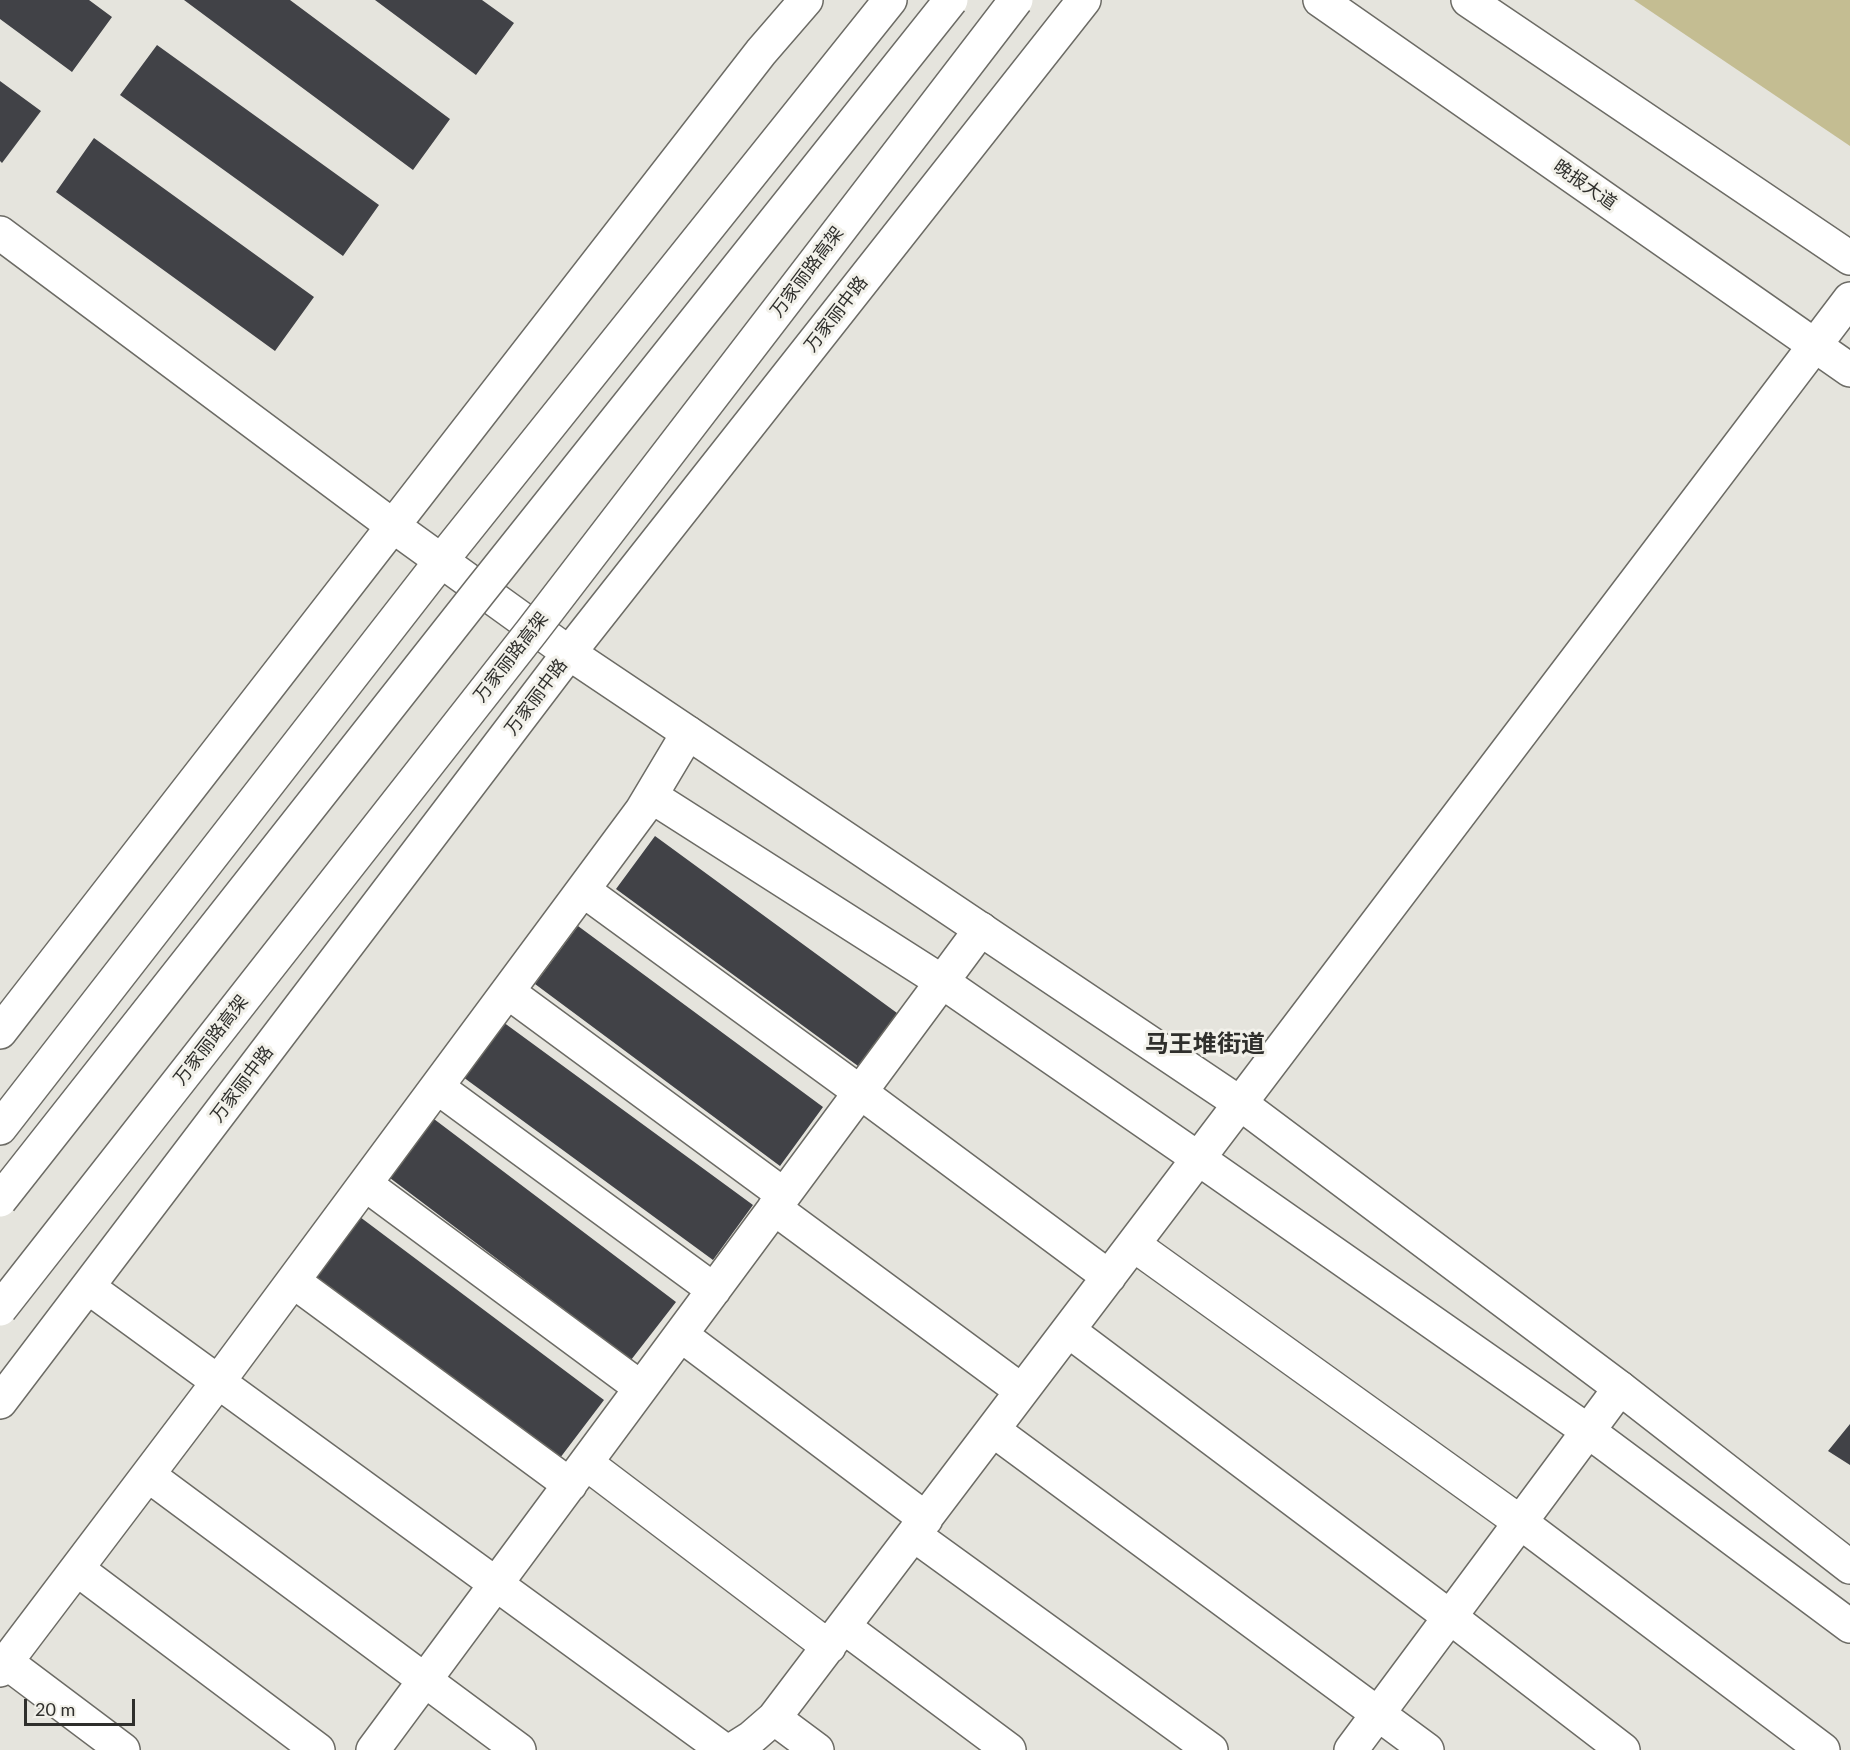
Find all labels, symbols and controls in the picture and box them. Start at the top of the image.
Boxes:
street label: 晚报大道 [1549,156,1621,214]
street label: 万家丽路高架 [766,222,848,322]
street label: 万家丽中路 [800,272,872,356]
street label: 万家丽路高架 [469,608,553,706]
street label: 万家丽中路 [500,655,572,739]
street label: 万家丽路高架 [169,991,253,1089]
district label: 马王堆街道 [1145,1030,1265,1058]
street label: 万家丽中路 [206,1042,278,1126]
scale bar [27,1687,138,1725]
text: 20 m [35,1698,75,1720]

